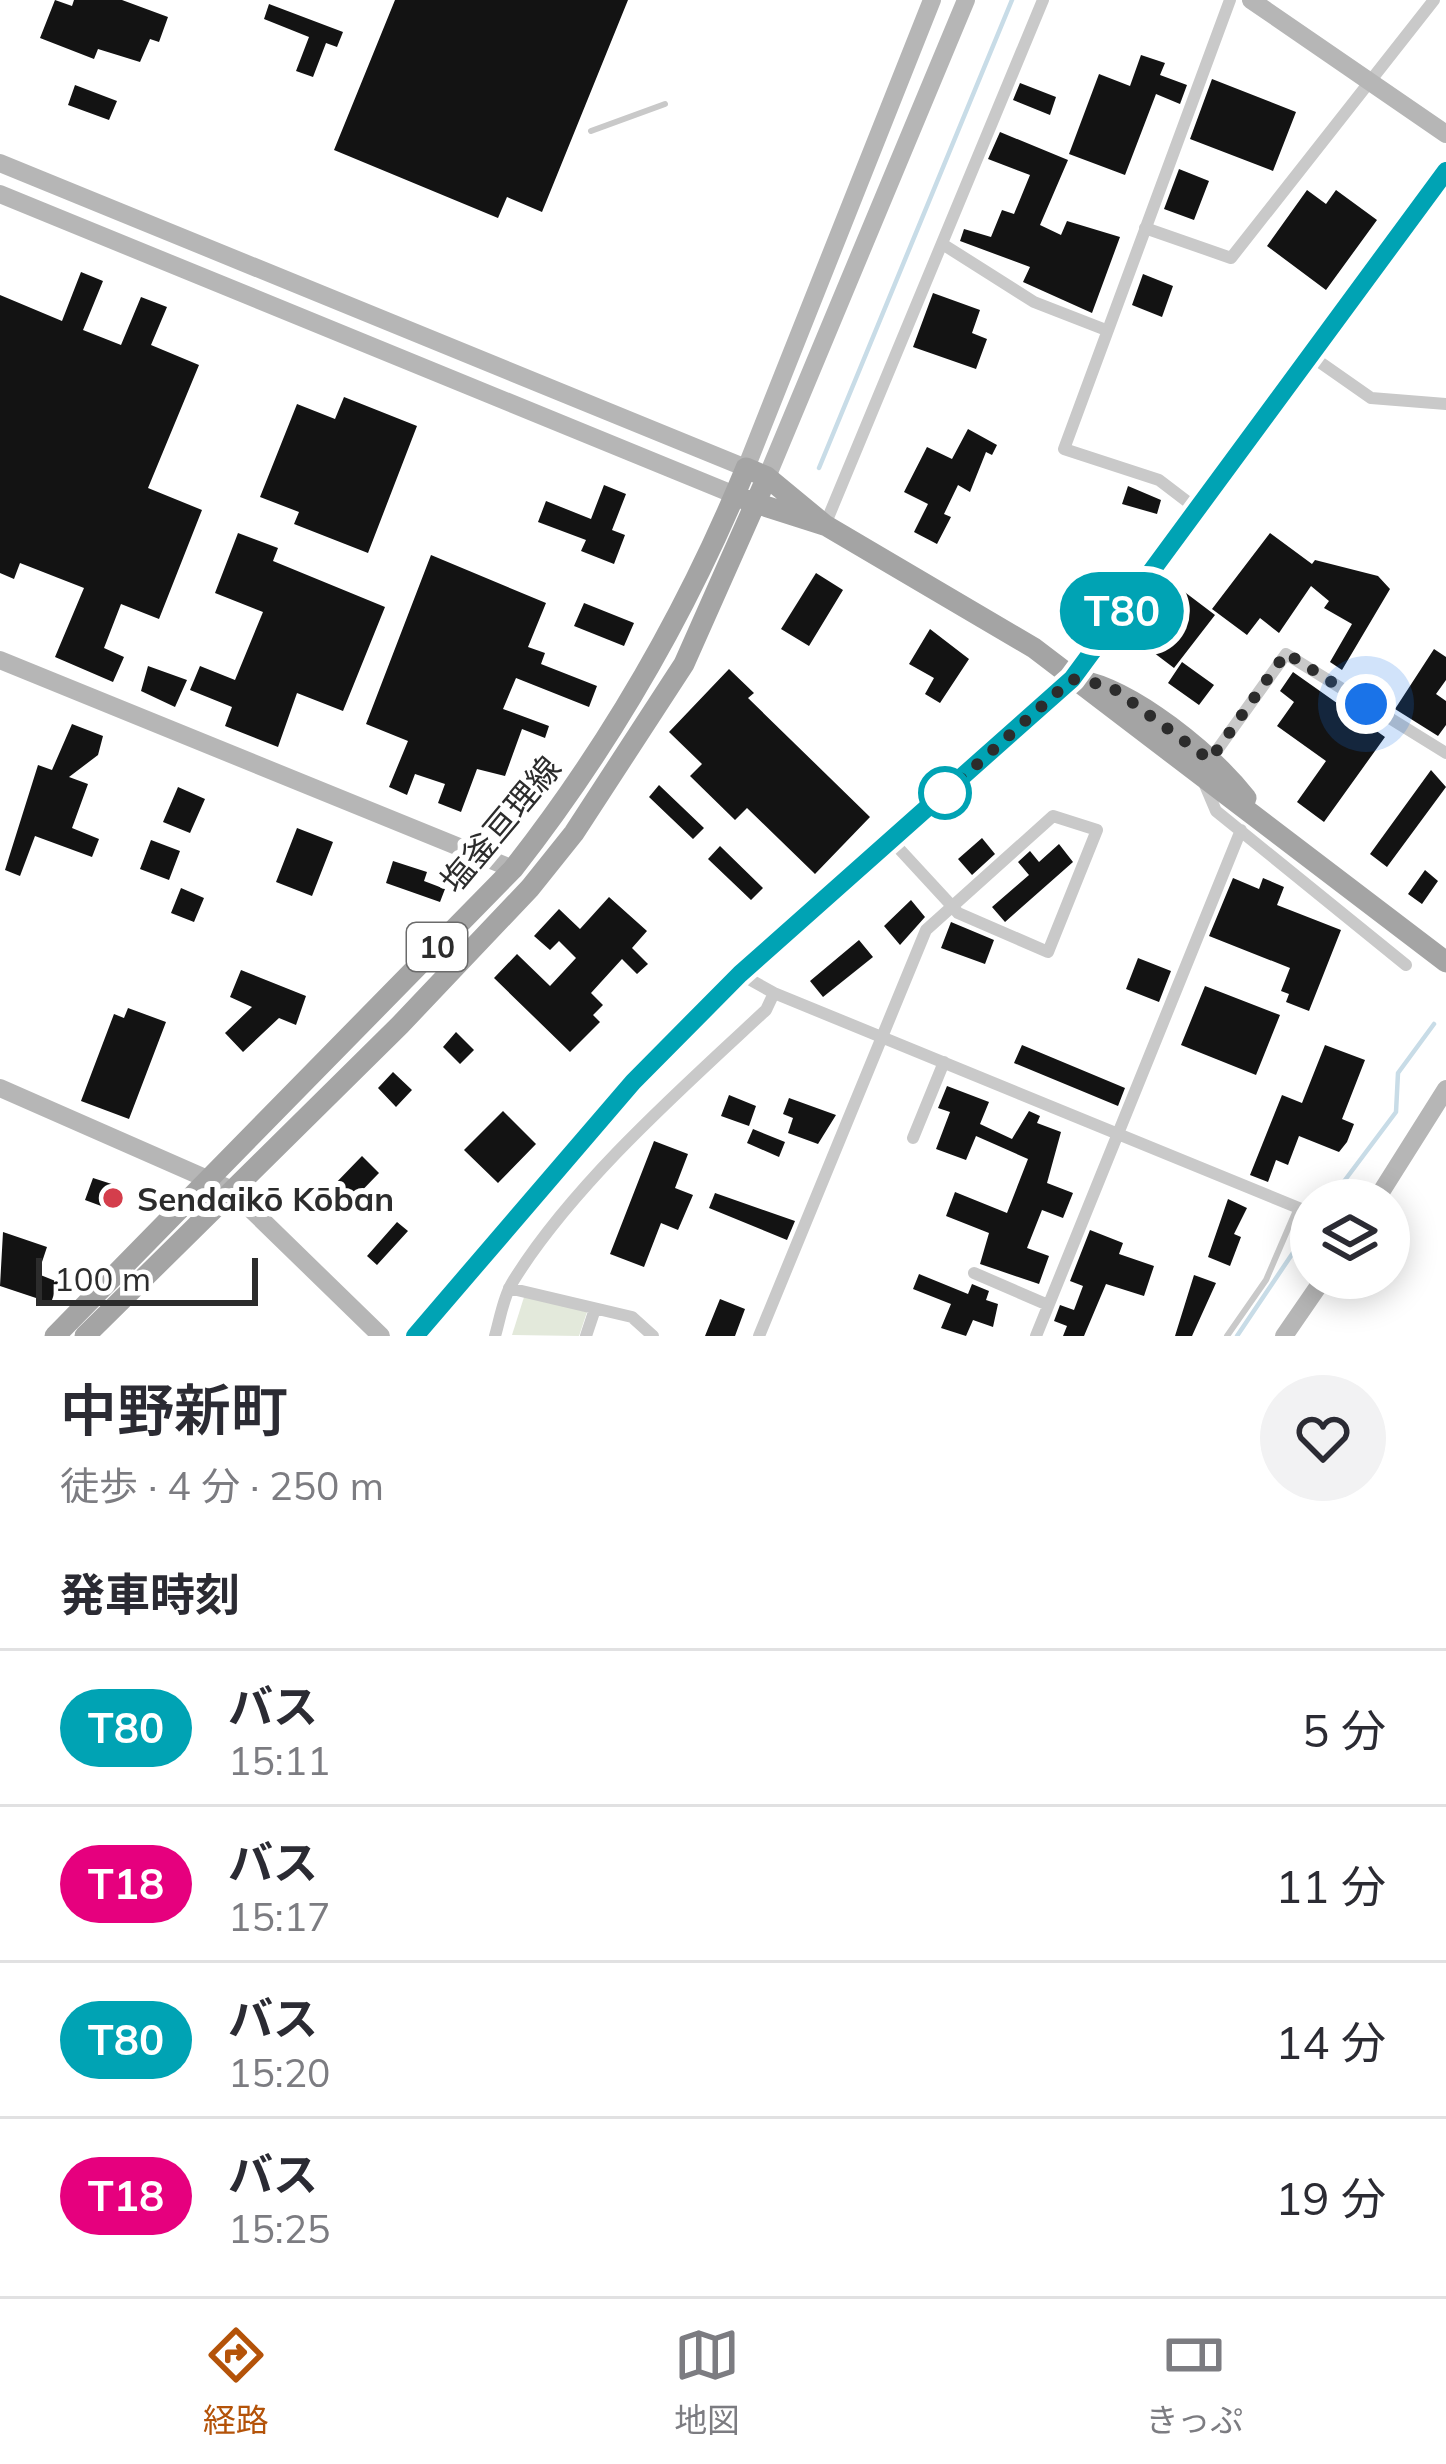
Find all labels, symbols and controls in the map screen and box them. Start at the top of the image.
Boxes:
line badge: T80 [1053,572,1191,650]
text: T80 [1084,584,1160,637]
your location [1336,674,1396,734]
street label: 塩釜亘理線 [431,748,569,900]
unlabelled marker [920,768,970,818]
road number: 10 [407,923,467,971]
place label: Sendaikō Kōban [137,1178,394,1219]
map controls [1290,1179,1410,1299]
button: layers [1290,1179,1410,1299]
marker: Sendaikō Kōban [100,1185,126,1211]
scale bar [36,1252,258,1305]
text: 100 m [54,1258,151,1299]
text: 中野新町 [60,1374,288,1445]
button: heart [1260,1375,1386,1501]
text: 徒歩 · 4 分 · 250 m [60,1461,384,1510]
text: 発車時刻 [60,1566,240,1622]
text: バス [228,1678,318,1734]
text: T80 [88,1701,164,1754]
text: 5 分 [1302,1702,1386,1758]
text: 15:11 [228,1736,331,1785]
text: バス [228,1834,318,1890]
text: T18 [88,1857,164,1910]
text: 11 分 [1275,1858,1386,1914]
text: 15:17 [228,1892,331,1941]
text: バス [228,1990,318,2046]
text: T80 [88,2013,164,2066]
text: 14 分 [1275,2014,1386,2070]
text: 15:20 [228,2048,331,2097]
text: バス [228,2146,318,2202]
text: T18 [88,2169,164,2222]
text: 19 分 [1275,2170,1386,2226]
text: 15:25 [228,2204,331,2253]
tab: 経路 [203,2322,269,2442]
tab: 地図 [674,2322,740,2442]
tab: きっぷ [1146,2322,1243,2442]

